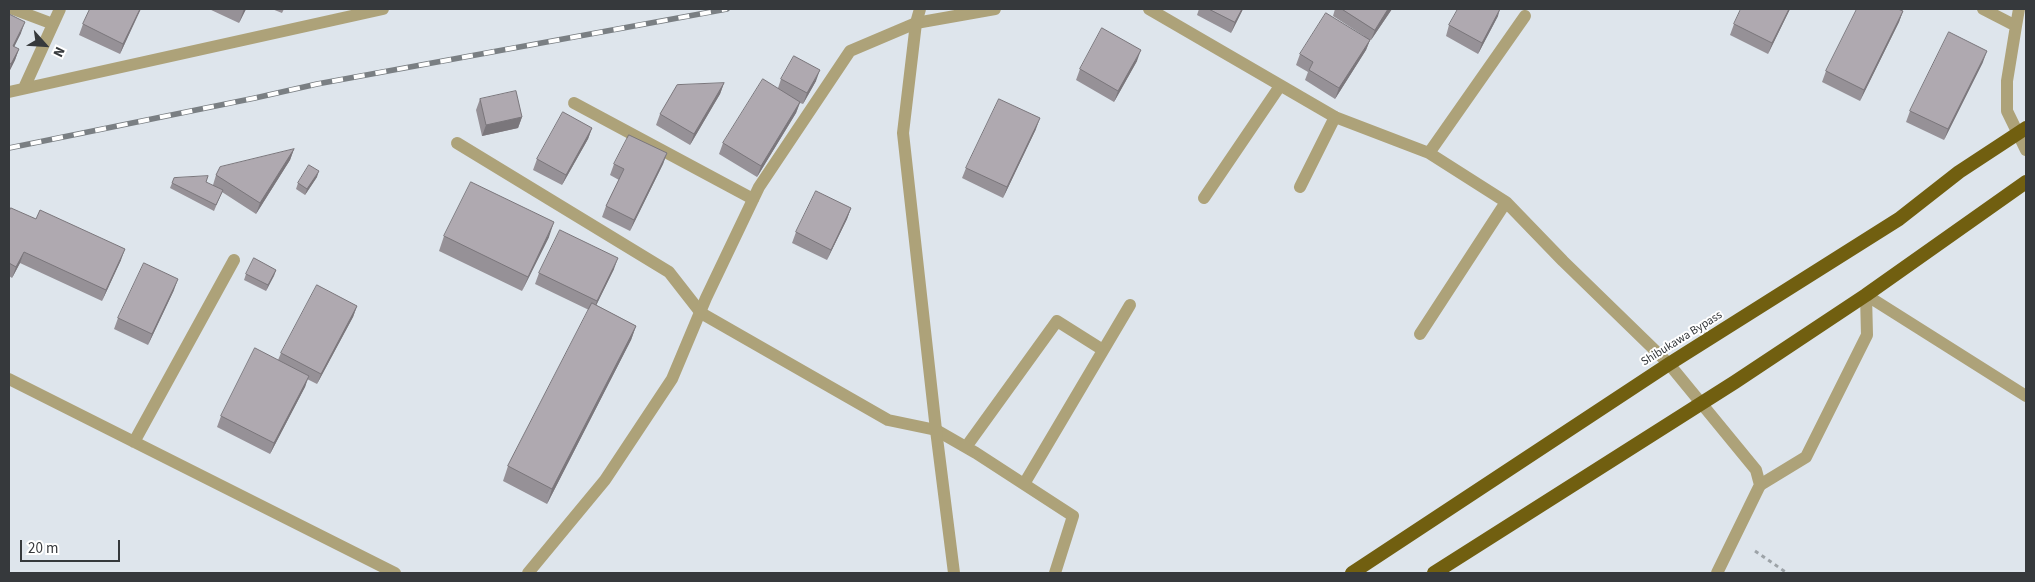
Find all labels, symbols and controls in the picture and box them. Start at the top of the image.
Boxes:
north arrow [20,20,70,70]
text: N [47,43,70,60]
street label: Shibukawa Bypass [1639,308,1725,370]
scale bar [22,530,122,562]
text: 20 m [28,538,58,559]

